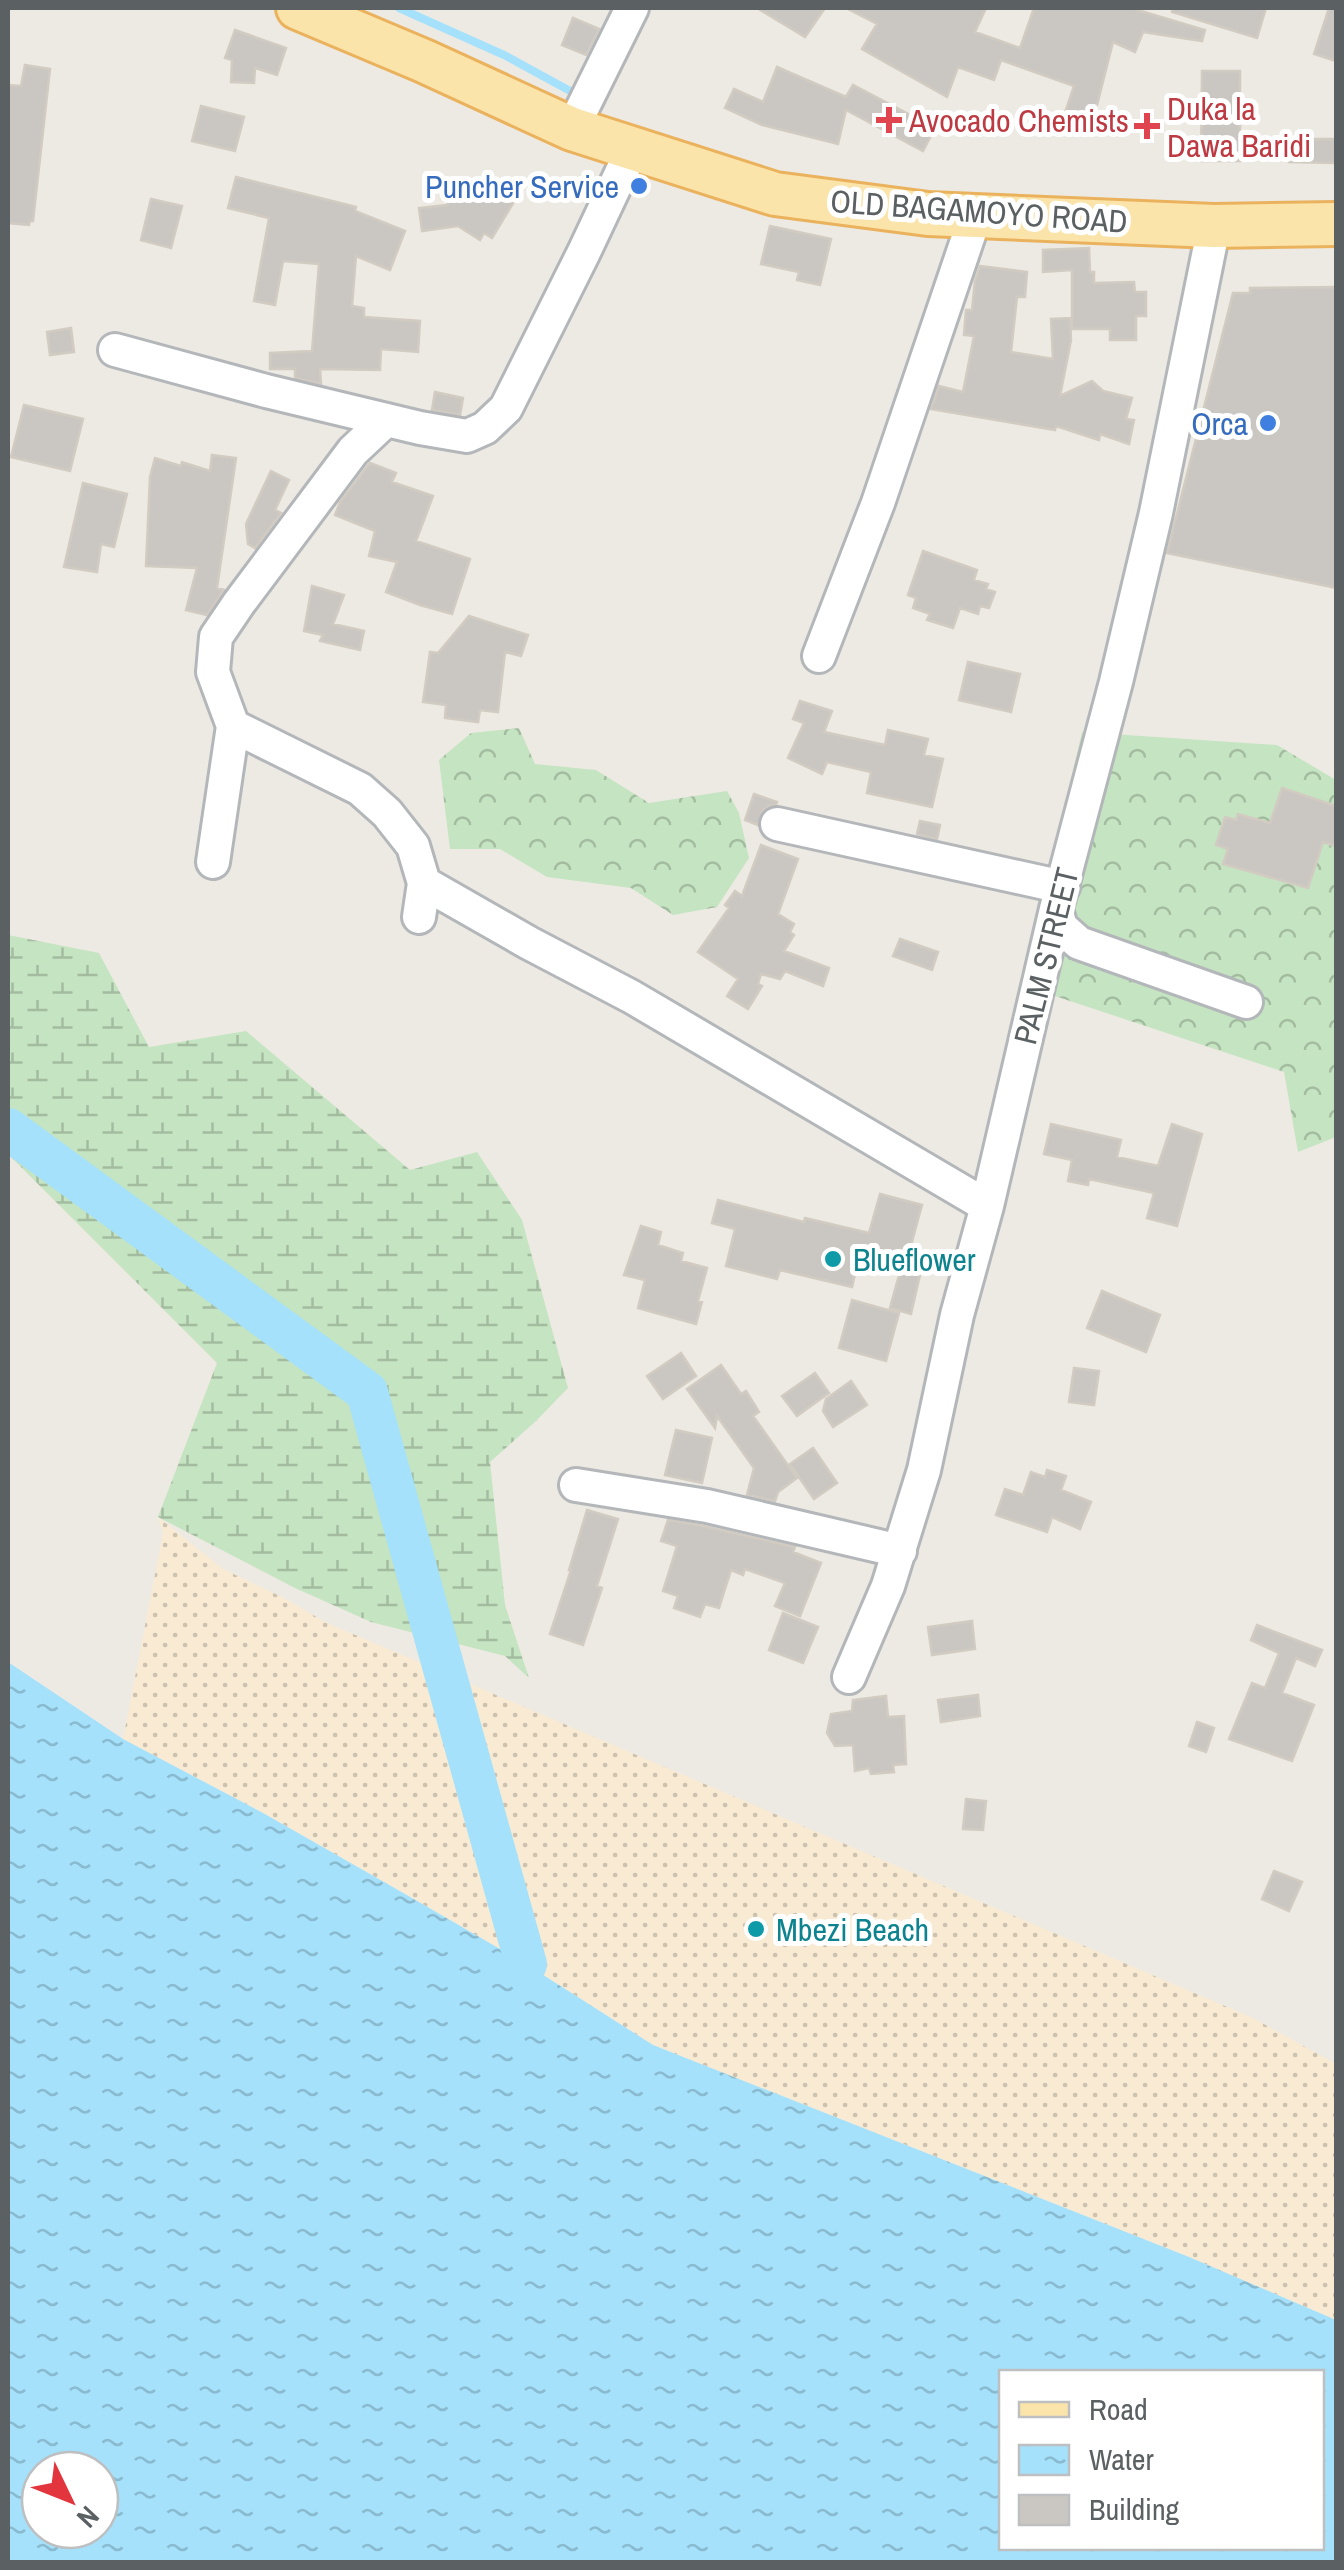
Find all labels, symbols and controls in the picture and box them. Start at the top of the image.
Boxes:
place label: Duka la Dawa Baridi [1167,87,1311,167]
place label: Avocado Chemists [908,99,1129,142]
marker: Avocado Chemists [878,109,900,131]
marker: Duka la Dawa Baridi [1136,115,1158,137]
place label: Puncher Service [425,165,619,208]
marker: Puncher Service [628,175,650,197]
street label: OLD BAGAMOYO ROAD [829,179,1129,243]
place label: Orca [1191,402,1248,445]
marker: Orca [1257,412,1279,434]
street label: PALM STREET [1003,863,1089,1049]
place label: Blueflower [853,1238,976,1281]
marker: Blueflower [822,1248,844,1270]
place label: Mbezi Beach [776,1908,929,1951]
marker: Mbezi Beach [745,1918,767,1940]
legend [999,2370,1324,2550]
text: Road [1089,2389,1148,2429]
text: Water [1089,2439,1155,2479]
north arrow [20,2450,120,2550]
text: Building [1089,2489,1180,2529]
text: N [69,2498,108,2536]

